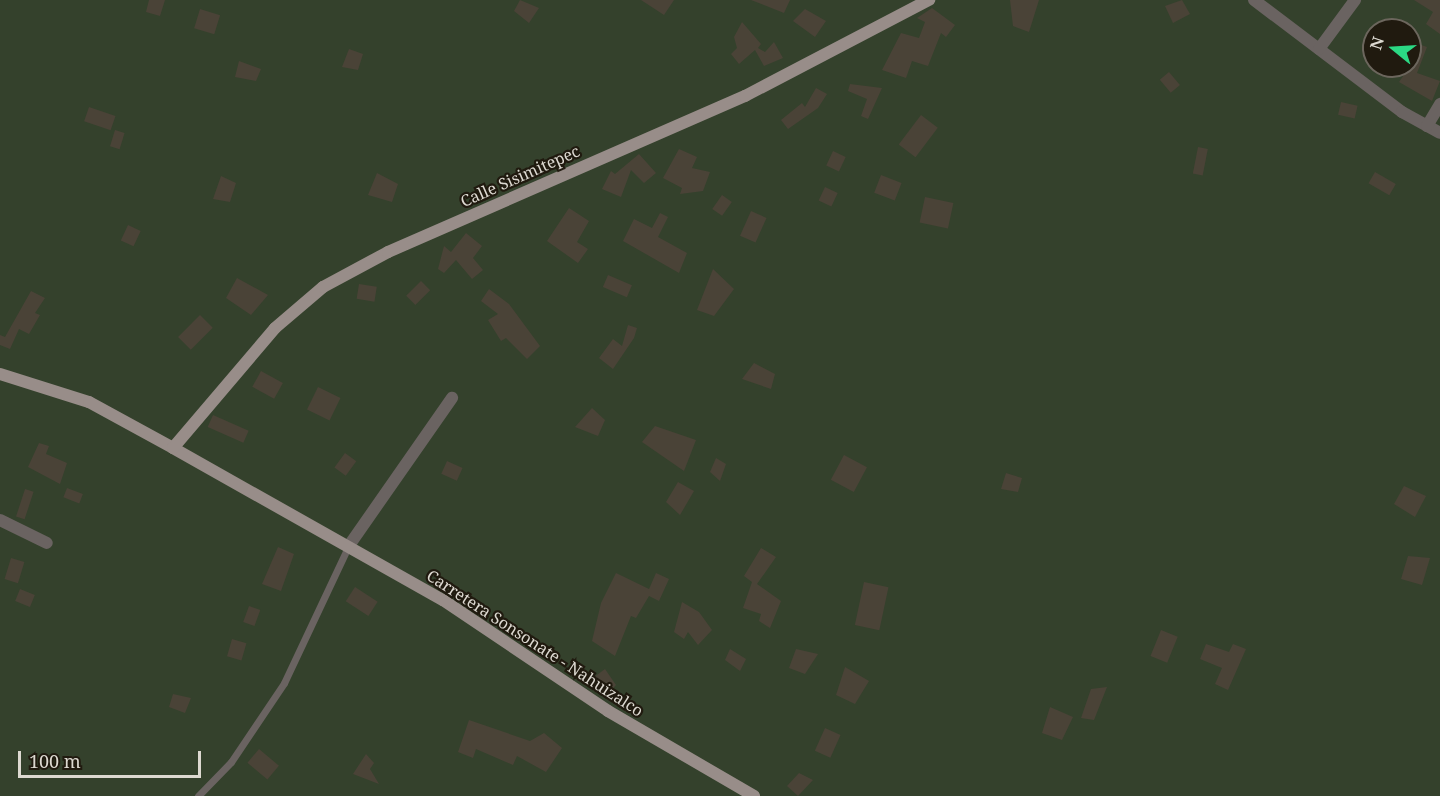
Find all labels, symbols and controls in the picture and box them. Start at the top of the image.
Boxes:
north arrow [1362,18,1422,78]
text: N [1364,34,1389,52]
street label: Calle Sisimitepec [457,141,583,211]
street label: Carretera Sonsonate - Nahuizalco [423,566,647,720]
scale bar [21,739,204,777]
text: 100 m [29,749,81,773]

